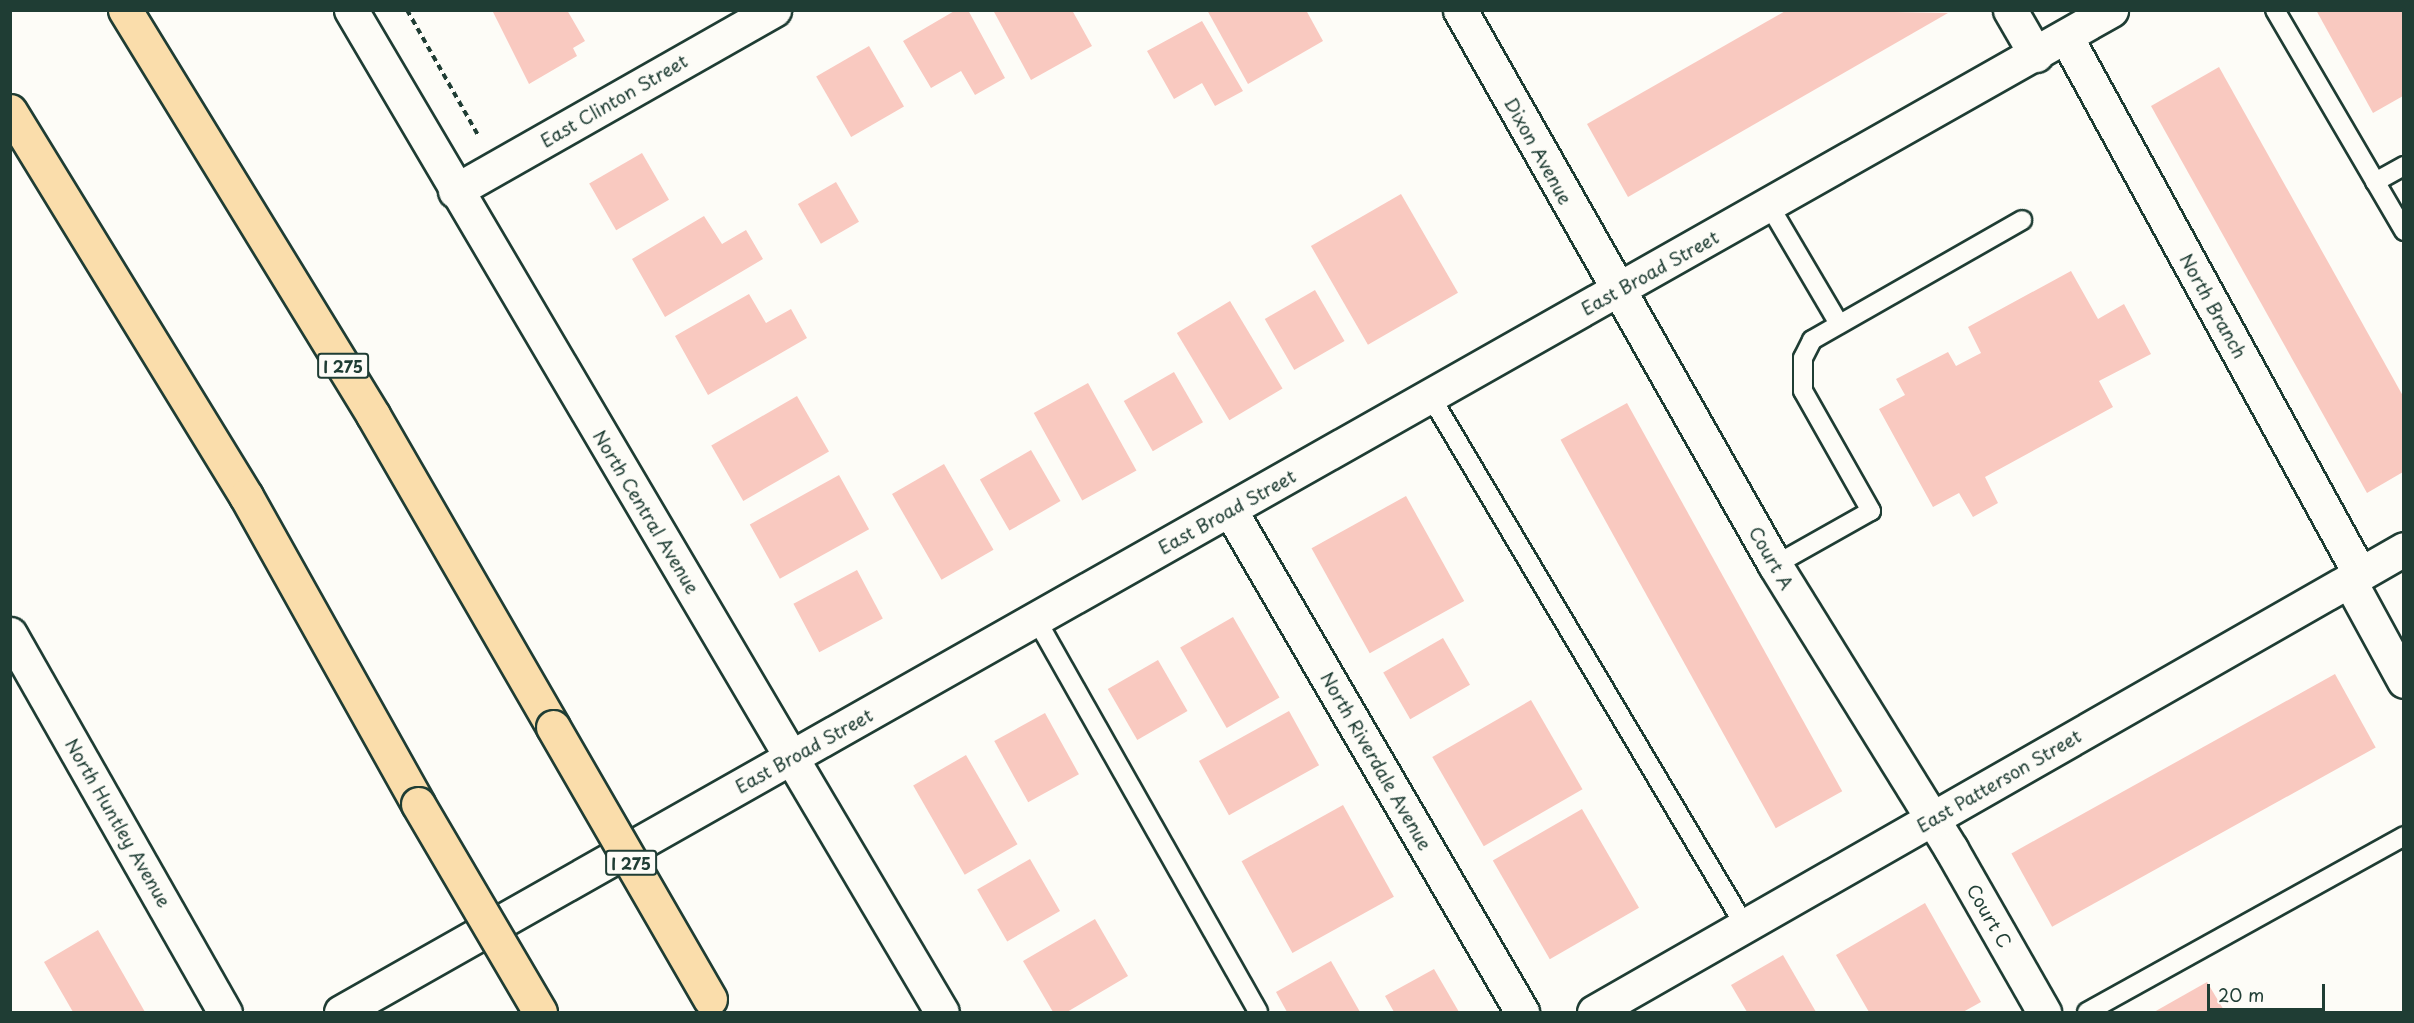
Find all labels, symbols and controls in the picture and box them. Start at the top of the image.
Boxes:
street label: East Clinton Street [537,50,691,152]
street label: Dixon Avenue [1500,94,1576,208]
street label: East Broad Street [1577,226,1723,320]
street label: North Branch [2175,249,2251,363]
road number: I 275 [316,353,370,379]
street label: North Central Avenue [588,426,704,598]
street label: East Broad Street [1154,465,1300,559]
street label: Court A [1744,523,1798,593]
street label: North Riverdale Avenue [1316,667,1436,855]
street label: East Broad Street [731,704,877,798]
street label: East Patterson Street [1913,725,2085,837]
street label: North Huntley Avenue [61,735,175,911]
road number: I 275 [604,850,658,876]
street label: Court C [1962,881,2016,951]
scale bar [2210,972,2328,1010]
text: 20 m [2218,981,2264,1008]

